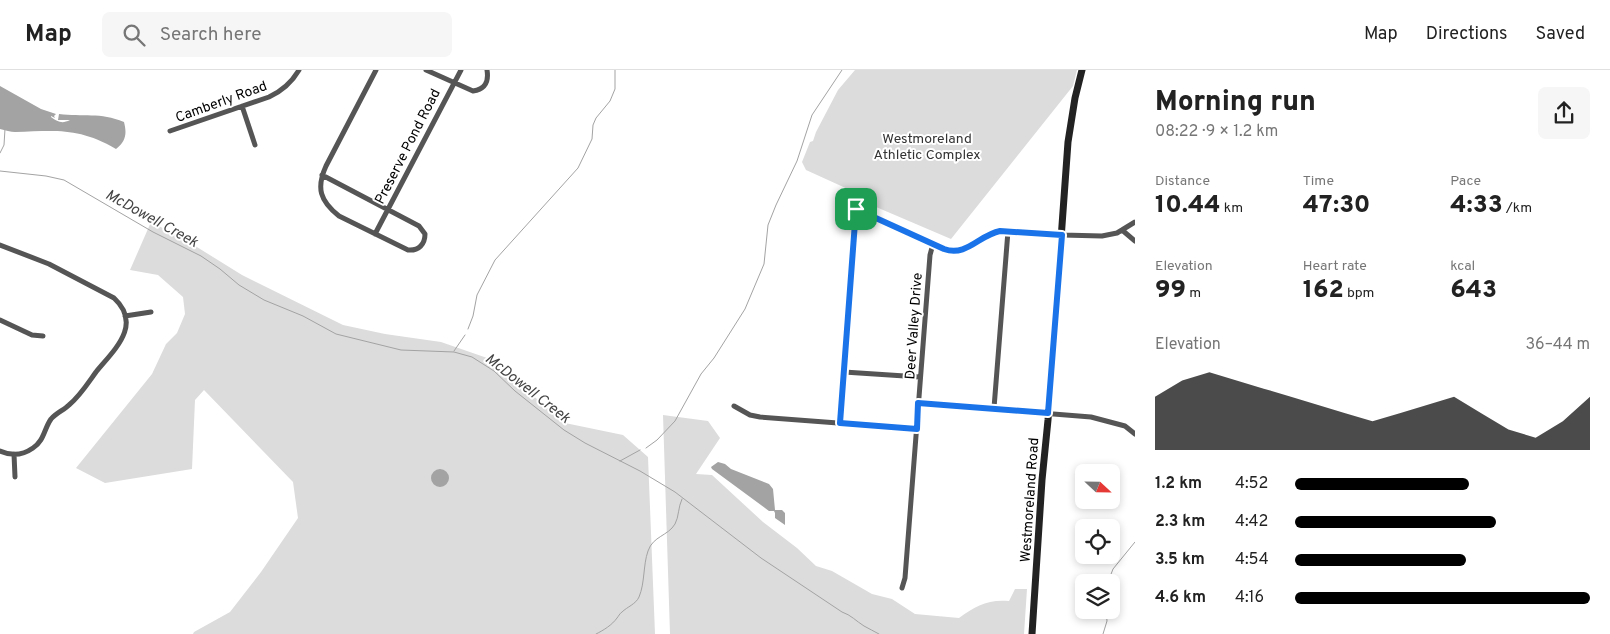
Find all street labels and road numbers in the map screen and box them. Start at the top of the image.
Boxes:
street label: Camberly Road [173,78,270,127]
street label: Preserve Pond Road [372,86,445,207]
street label: Deer Valley Drive [902,272,927,380]
street label: Westmoreland Road [1018,437,1043,563]

